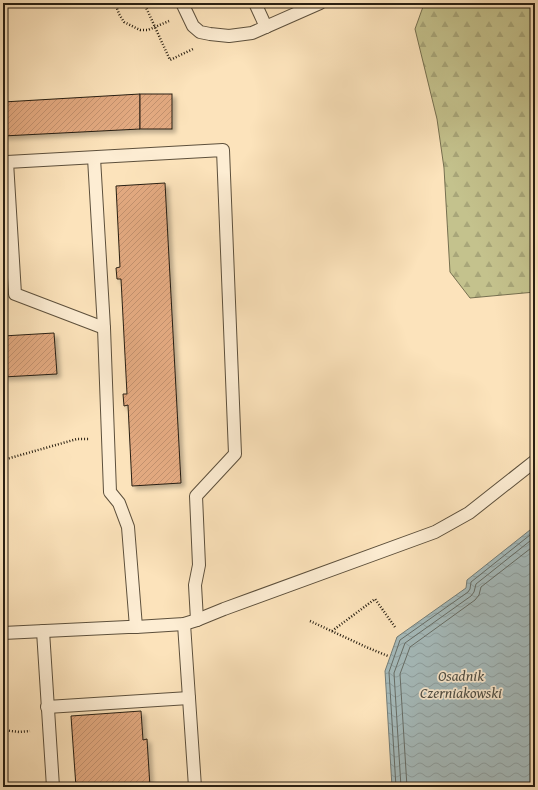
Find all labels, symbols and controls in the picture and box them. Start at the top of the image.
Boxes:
water label: Osadnik Czerniakowski [420,665,502,703]

